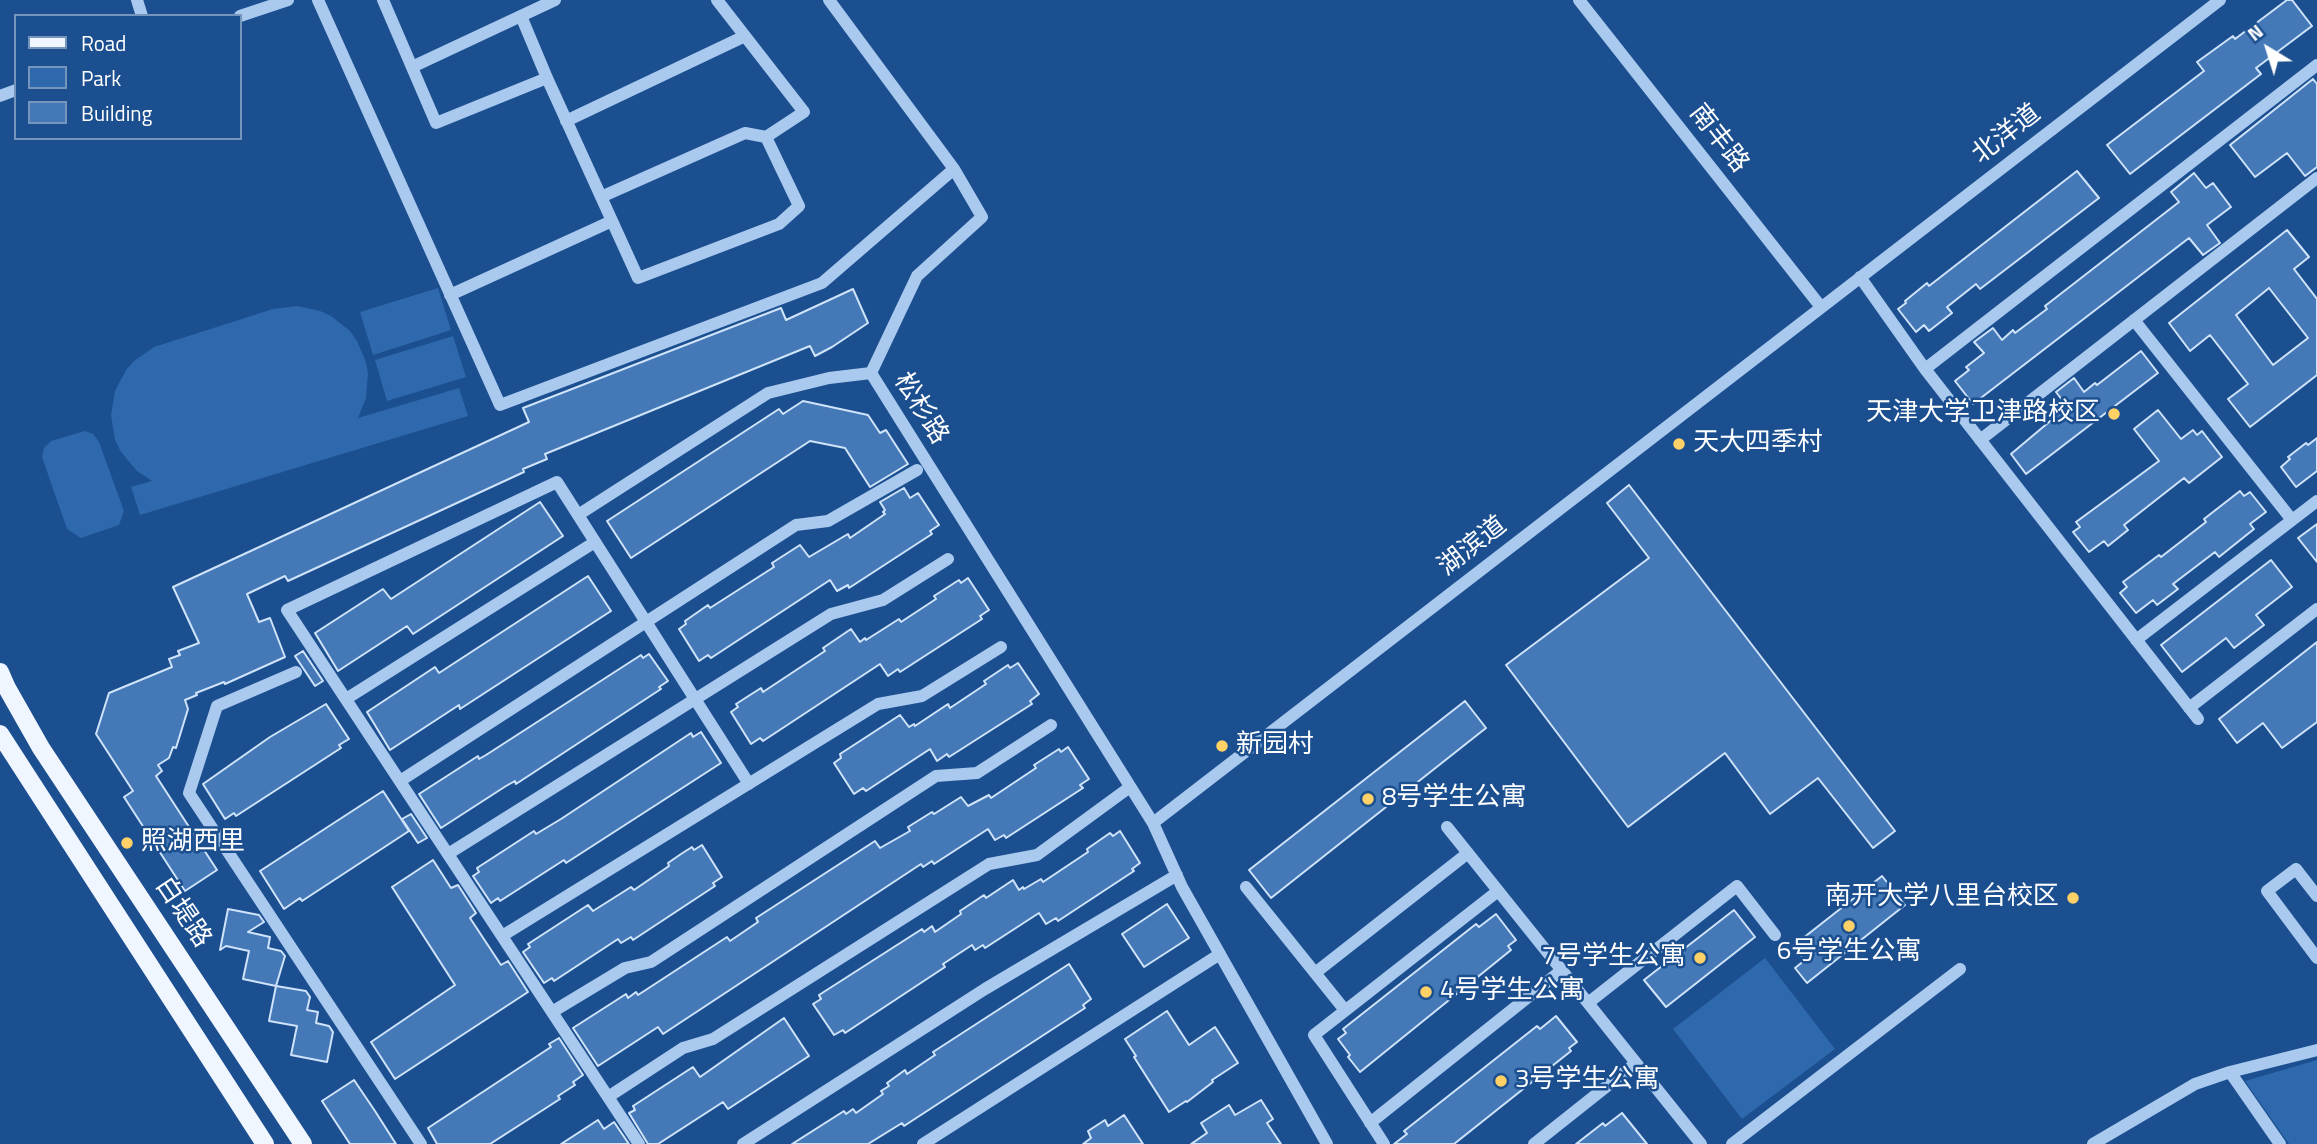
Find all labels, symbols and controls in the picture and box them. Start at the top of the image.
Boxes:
legend [14,14,242,140]
north arrow [2233,14,2303,84]
text: N [2241,17,2269,48]
text: Road [81,27,126,59]
text: Park [81,62,121,94]
text: Building [81,97,152,129]
street label: 南丰路 [1682,99,1754,179]
street label: 北洋道 [1967,99,2047,171]
street label: 松杉路 [886,368,954,450]
place label: 天津大学卫津路校区 [1866,398,2100,430]
marker: 天津大学卫津路校区 [2106,406,2122,422]
place label: 天大四季村 [1693,428,1823,460]
marker: 天大四季村 [1671,436,1687,452]
street label: 湖滨道 [1433,511,1513,583]
place label: 新园村 [1236,730,1314,762]
marker: 新园村 [1214,738,1230,754]
place label: 8号学生公寓 [1382,783,1527,815]
marker: 8号学生公寓 [1360,791,1376,807]
place label: 照湖西里 [141,827,245,859]
marker: 照湖西里 [119,835,135,851]
street label: 白堤路 [147,872,217,954]
place label: 南开大学八里台校区 [1825,882,2059,914]
marker: 南开大学八里台校区 [2065,890,2081,906]
marker: 6号学生公寓 [1841,918,1857,934]
place label: 6号学生公寓 [1777,937,1921,969]
place label: 7号学生公寓 [1541,942,1686,974]
marker: 7号学生公寓 [1692,950,1708,966]
place label: 4号学生公寓 [1440,976,1585,1008]
marker: 4号学生公寓 [1418,984,1434,1000]
place label: 3号学生公寓 [1515,1065,1660,1097]
marker: 3号学生公寓 [1493,1073,1509,1089]

